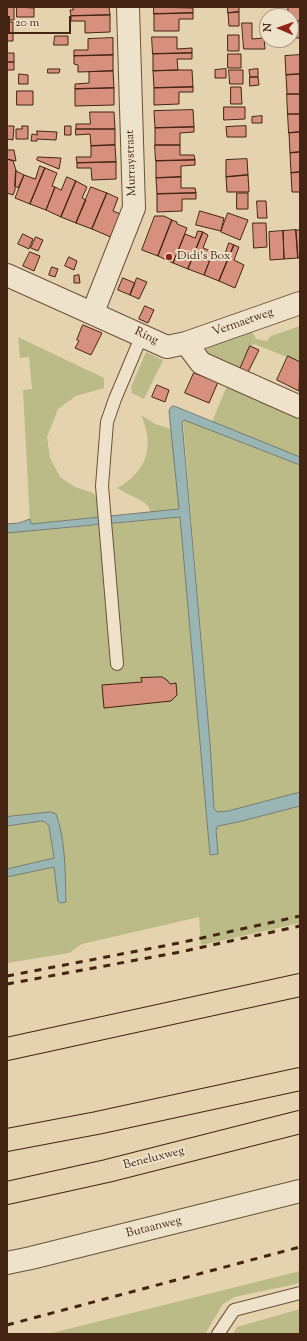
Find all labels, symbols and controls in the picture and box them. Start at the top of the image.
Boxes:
scale bar [10,8,73,34]
north arrow [259,8,299,48]
text: 20 m [15,14,39,32]
text: N [260,23,276,32]
street label: Murraystraat [124,130,140,196]
place label: Didi's Box [177,250,231,264]
marker: Didi's Box [164,252,174,262]
street label: Vermaetweg [211,306,275,340]
street label: Ring [132,325,160,349]
street label: Beneluxweg [122,1144,186,1174]
street label: Butaanweg [125,1214,183,1242]

